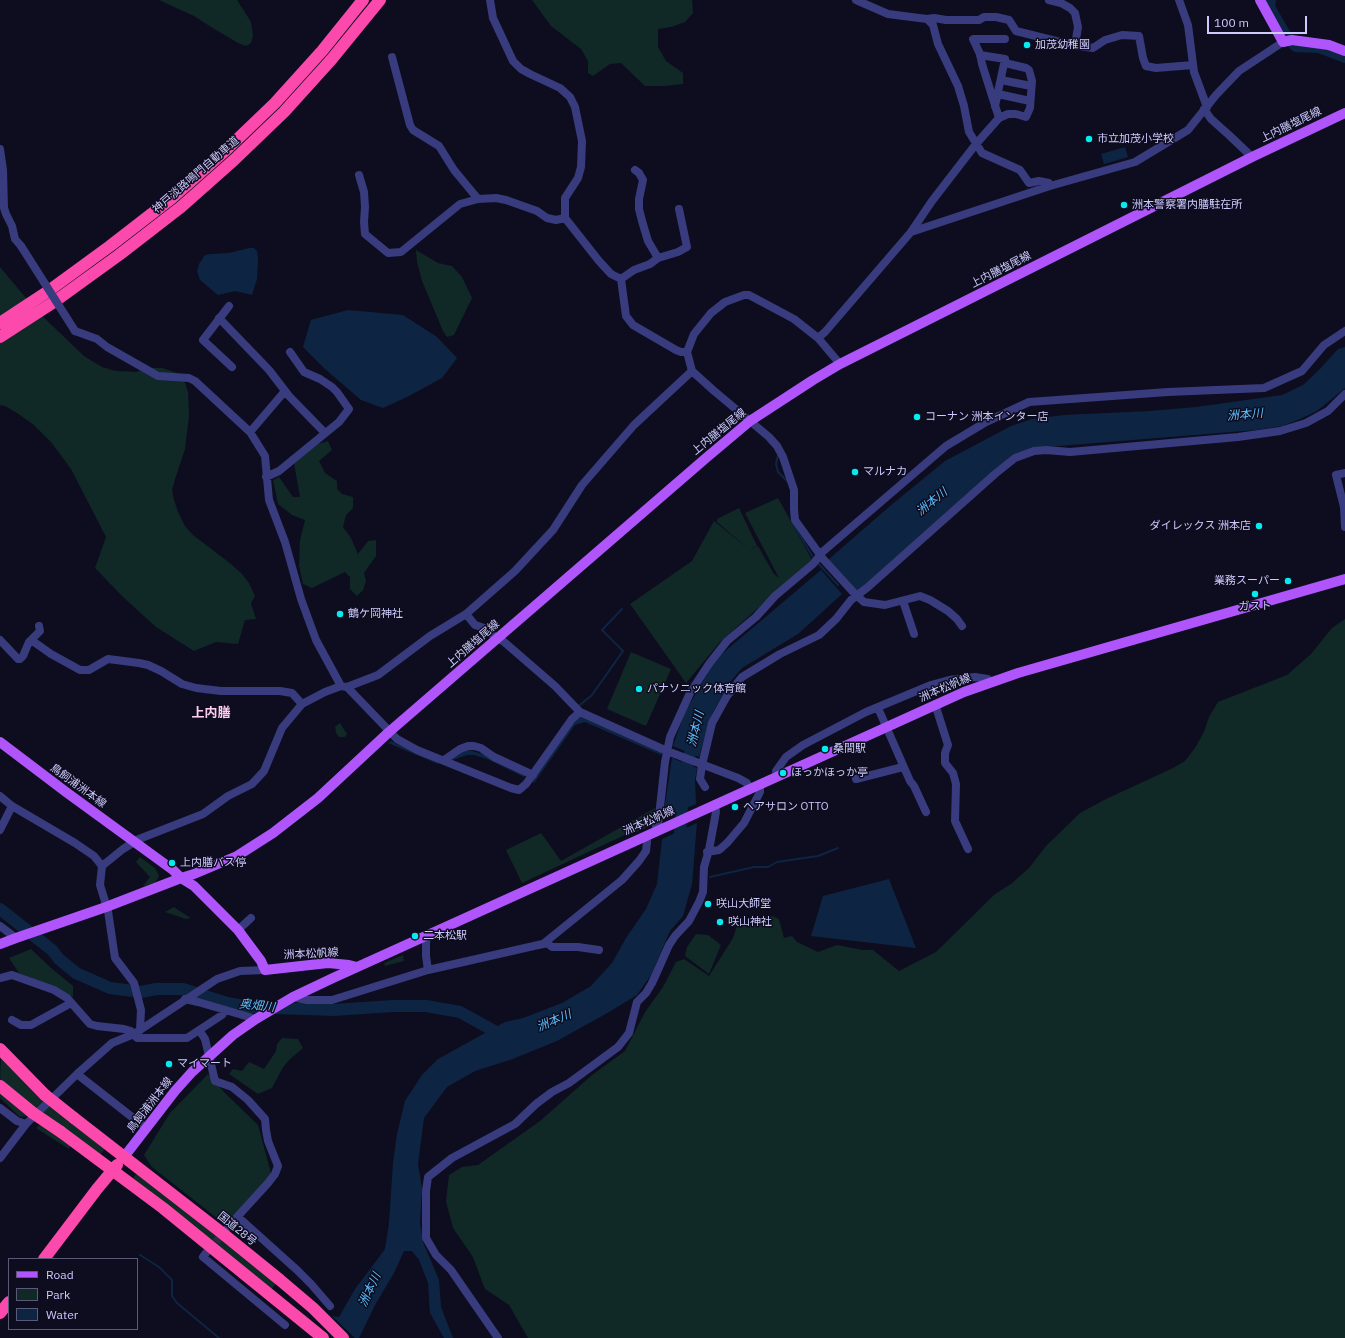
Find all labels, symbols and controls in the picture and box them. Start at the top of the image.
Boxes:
scale bar [1209,8,1309,34]
text: 100 m [1214,15,1249,30]
place label: 加茂幼稚園 [1035,38,1090,52]
marker: 加茂幼稚園 [1022,40,1032,50]
street label: 上内膳塩尾線 [1258,105,1324,145]
place label: 市立加茂小学校 [1097,132,1174,146]
street label: 神戸淡路鳴門自動車道 [150,134,242,216]
marker: 市立加茂小学校 [1084,134,1094,144]
place label: 洲本警察署内膳駐在所 [1132,198,1242,212]
marker: 洲本警察署内膳駐在所 [1119,200,1129,210]
street label: 上内膳塩尾線 [969,249,1033,291]
street label: 上内膳塩尾線 [689,406,749,458]
water label: 洲本川 [1226,406,1264,424]
place label: コーナン 洲本インター店 [925,410,1049,424]
marker: コーナン 洲本インター店 [912,412,922,422]
place label: マルナカ [863,465,907,479]
marker: マルナカ [850,467,860,477]
water label: 洲本川 [913,485,951,519]
place label: ダイレックス 洲本店 [1149,519,1251,533]
marker: ダイレックス 洲本店 [1254,521,1264,531]
place label: 業務スーパー [1214,574,1280,588]
marker: 業務スーパー [1283,576,1293,586]
marker: ガスト [1250,589,1260,599]
place label: ガスト [1239,600,1271,614]
place label: 鶴ケ岡神社 [348,607,403,621]
marker: 鶴ケ岡神社 [335,609,345,619]
street label: 上内膳塩尾線 [444,617,502,671]
street label: 洲本松帆線 [917,671,973,705]
place label: パナソニック体育館 [647,682,746,696]
marker: パナソニック体育館 [634,684,644,694]
district label: 上内膳 [192,705,230,721]
water label: 洲本川 [685,710,707,748]
place label: 桑間駅 [833,742,866,756]
marker: 桑間駅 [820,744,830,754]
street label: 鳥飼浦洲本線 [47,761,109,811]
place label: ほっかほっか亭 [791,766,868,780]
marker: ほっかほっか亭 [778,768,788,778]
place label: ヘアサロン OTTO [743,800,829,814]
marker: ヘアサロン OTTO [730,802,740,812]
street label: 洲本松帆線 [621,804,677,838]
place label: 上内膳バス停 [180,856,246,870]
marker: 上内膳バス停 [167,858,177,868]
place label: 咲山大師堂 [716,897,771,911]
marker: 咲山大師堂 [703,899,713,909]
place label: 咲山神社 [728,915,772,929]
marker: 咲山神社 [715,917,725,927]
place label: 二本松駅 [423,929,467,943]
marker: 二本松駅 [410,931,420,941]
street label: 洲本松帆線 [283,946,339,962]
water label: 奥畑川 [238,997,276,1015]
water label: 洲本川 [535,1007,573,1035]
place label: マイマート [177,1057,232,1071]
marker: マイマート [164,1059,174,1069]
street label: 鳥飼浦洲本線 [124,1075,176,1135]
street label: 国道28号 [215,1209,259,1249]
legend [8,1258,138,1330]
text: Road [46,1267,74,1282]
water label: 洲本川 [356,1271,384,1309]
text: Park [46,1287,70,1302]
text: Water [46,1307,78,1322]

